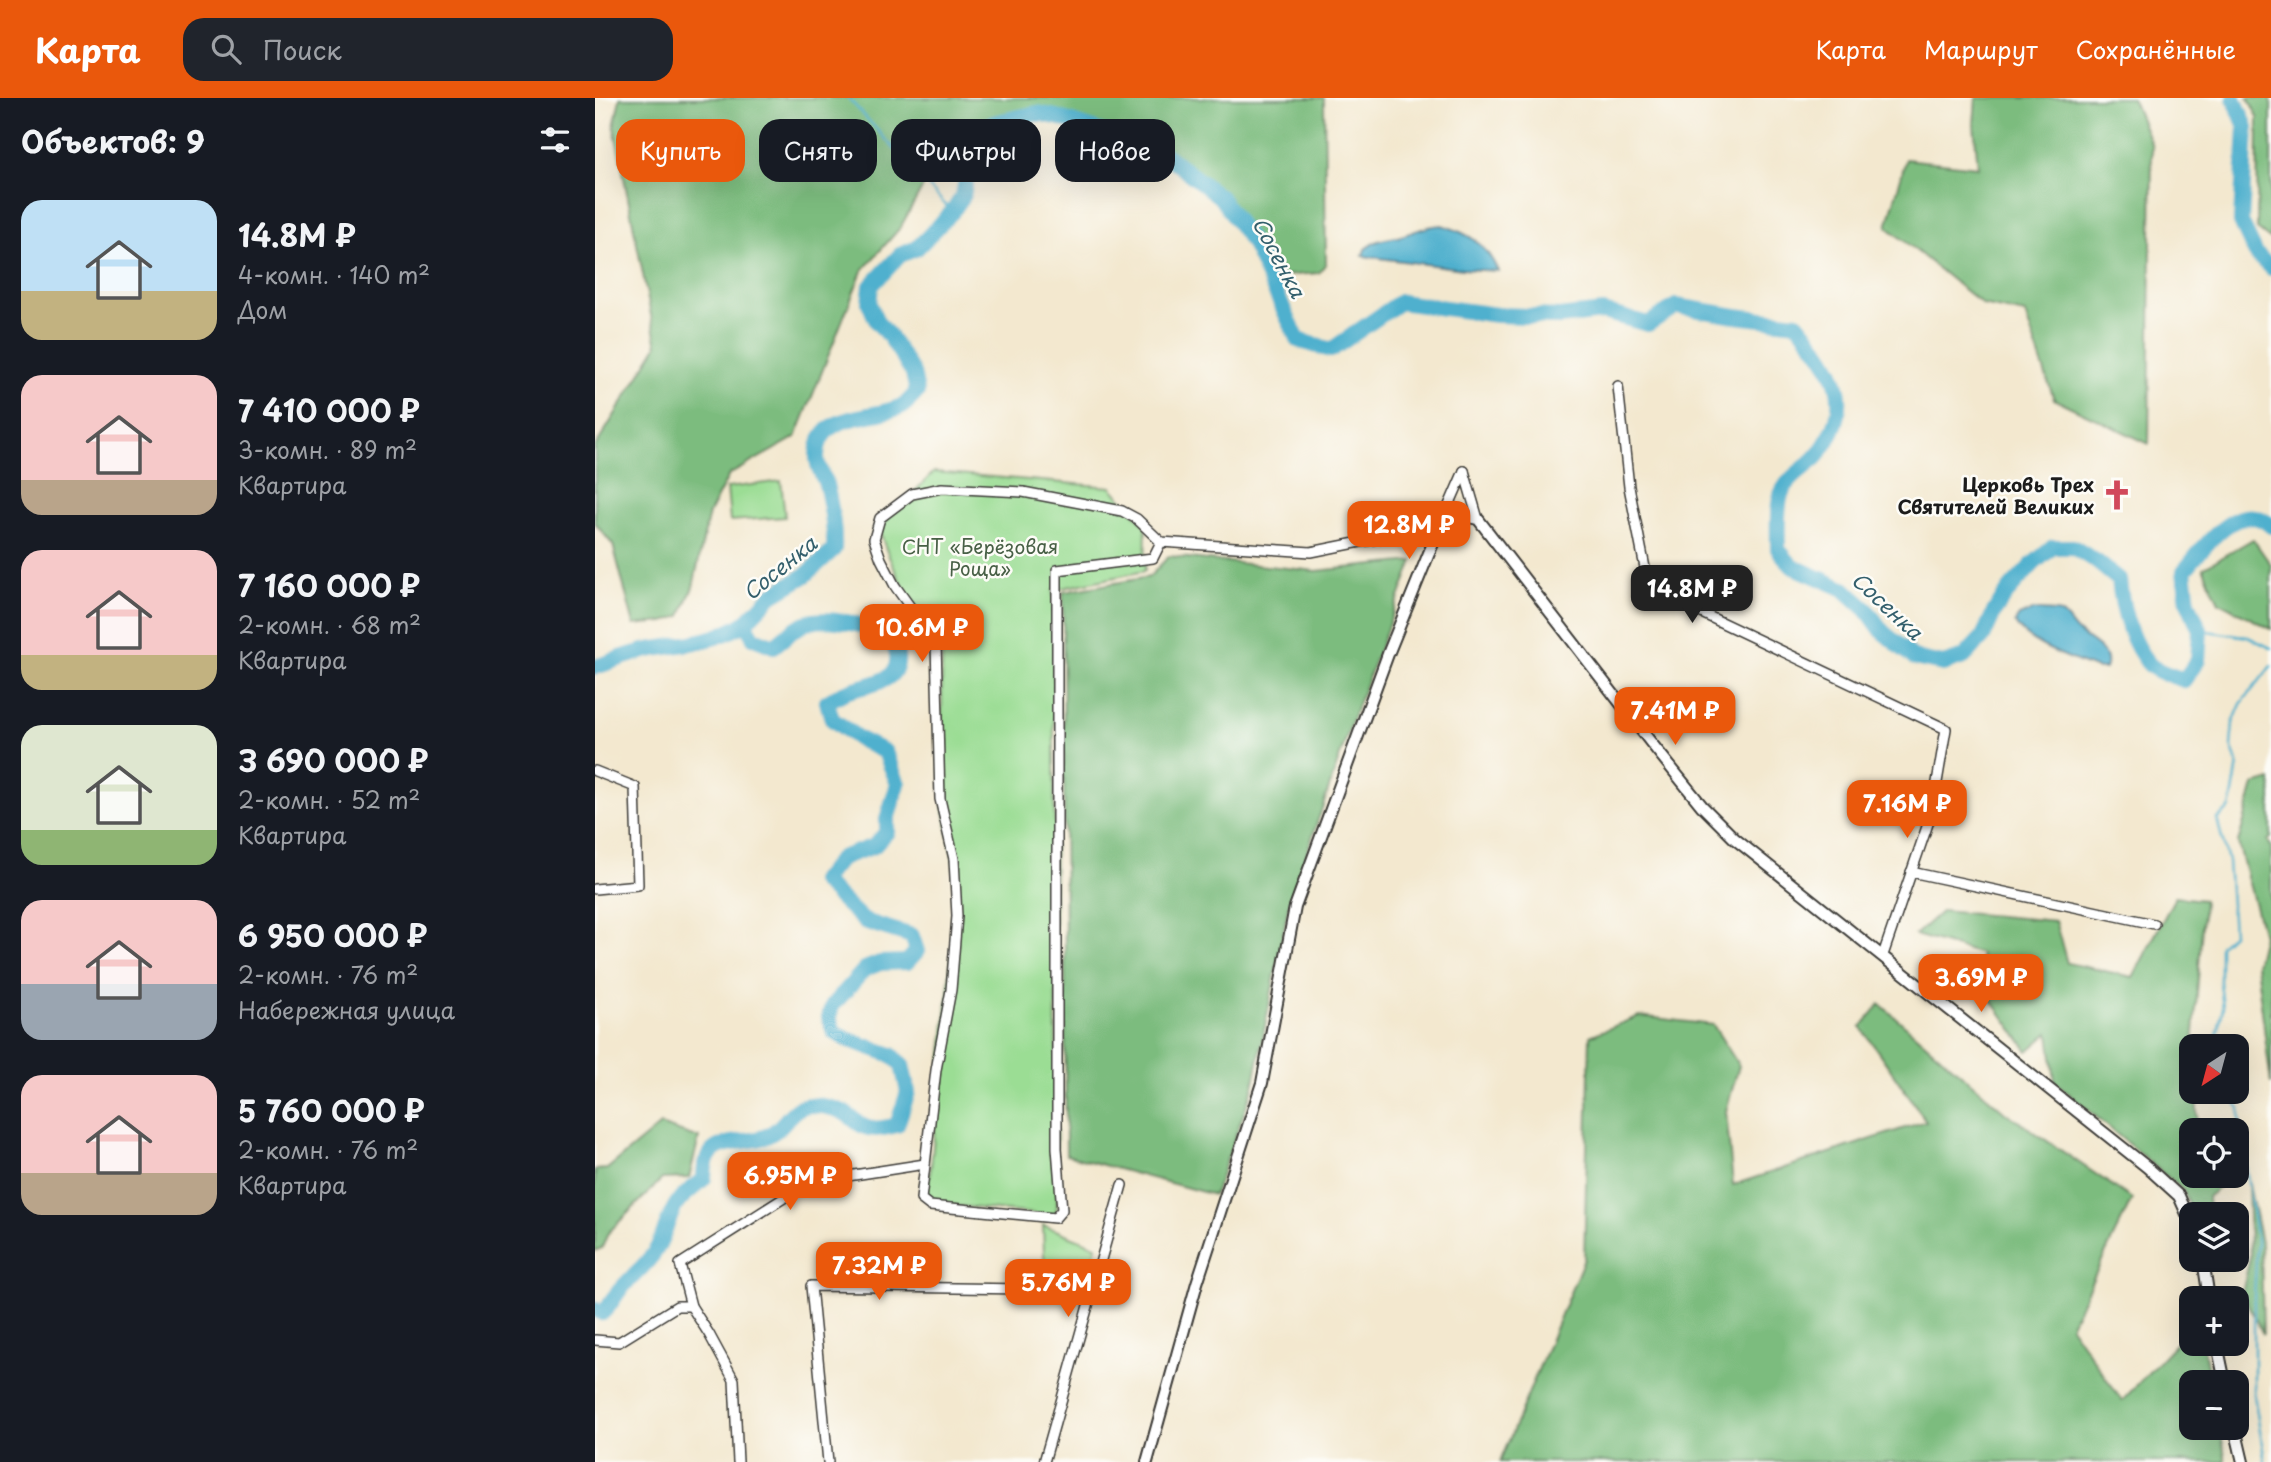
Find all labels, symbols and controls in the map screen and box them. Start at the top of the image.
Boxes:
search box [183,18,673,81]
text: Карта [35,24,141,74]
icon: search [207,30,245,68]
text: Поиск [263,30,342,69]
text: Карта [1815,31,1886,67]
text: Маршрут [1924,31,2038,67]
text: Сохранённые [2076,31,2236,67]
text: Объектов: 9 [21,118,205,163]
chip: Купить [616,119,745,182]
chip: Снять [759,119,877,182]
chip: Фильтры [891,119,1041,182]
chip: Новое [1055,119,1175,182]
icon: filters [536,121,574,159]
water label: Сосенка [1245,211,1315,304]
text: 14.8M ₽ [238,212,356,257]
icon: home [77,228,161,312]
text: 4-комн. · 140 m² [238,257,430,292]
text: Дом [238,292,287,327]
text: 7 410 000 ₽ [238,387,420,432]
icon: home [77,403,161,487]
text: 3-комн. · 89 m² [238,432,417,467]
text: Квартира [238,467,346,502]
place label: Церковь Трех Святителей Великих [1898,470,2094,520]
church icon: Церковь Трех Святителей Великих [2100,478,2134,512]
pin: 12.8M ₽ [1344,502,1474,561]
text: 12.8M ₽ [1363,506,1455,541]
water label: Сосенка [735,526,824,607]
park label: СНТ «Берёзовая Роща» [902,532,1058,582]
text: 7 160 000 ₽ [238,562,420,607]
water label: Сосенка [1845,563,1932,647]
pin: 14.8M ₽ [1627,566,1757,625]
text: 14.8M ₽ [1647,570,1737,605]
icon: home [77,578,161,662]
pin: 10.6M ₽ [857,604,987,664]
text: 2-комн. · 68 m² [238,607,421,642]
text: 10.6M ₽ [876,609,968,644]
text: Квартира [238,642,346,677]
pin: 7.41M ₽ [1610,688,1740,747]
text: 7.41M ₽ [1630,692,1720,727]
text: 3 690 000 ₽ [238,737,428,782]
icon: home [77,753,161,837]
pin: 7.16M ₽ [1842,780,1972,840]
text: 2-комн. · 52 m² [238,782,420,817]
text: 7.16M ₽ [1863,785,1951,820]
text: Квартира [238,817,346,852]
text: 6 950 000 ₽ [238,912,427,957]
icon: home [77,928,161,1012]
pin: 3.69M ₽ [1916,954,2046,1014]
text: 2-комн. · 76 m² [238,957,418,992]
text: 3.69M ₽ [1934,959,2028,994]
text: Набережная улица [238,992,455,1027]
north arrow [2179,1034,2249,1104]
map controls [2179,1034,2249,1440]
text: 5 760 000 ₽ [238,1087,425,1132]
icon: home [77,1103,161,1187]
button: locate [2179,1118,2249,1188]
text: 2-комн. · 76 m² [238,1132,418,1167]
pin: 6.95M ₽ [725,1152,855,1212]
text: 6.95M ₽ [743,1157,837,1192]
text: Квартира [238,1167,346,1202]
button: layers [2179,1202,2249,1272]
pin: 7.32M ₽ [814,1242,944,1302]
text: 7.32M ₽ [832,1247,926,1282]
pin: 5.76M ₽ [1003,1260,1133,1319]
text: 5.76M ₽ [1021,1264,1115,1299]
button: + [2179,1286,2249,1356]
button: − [2179,1370,2249,1440]

